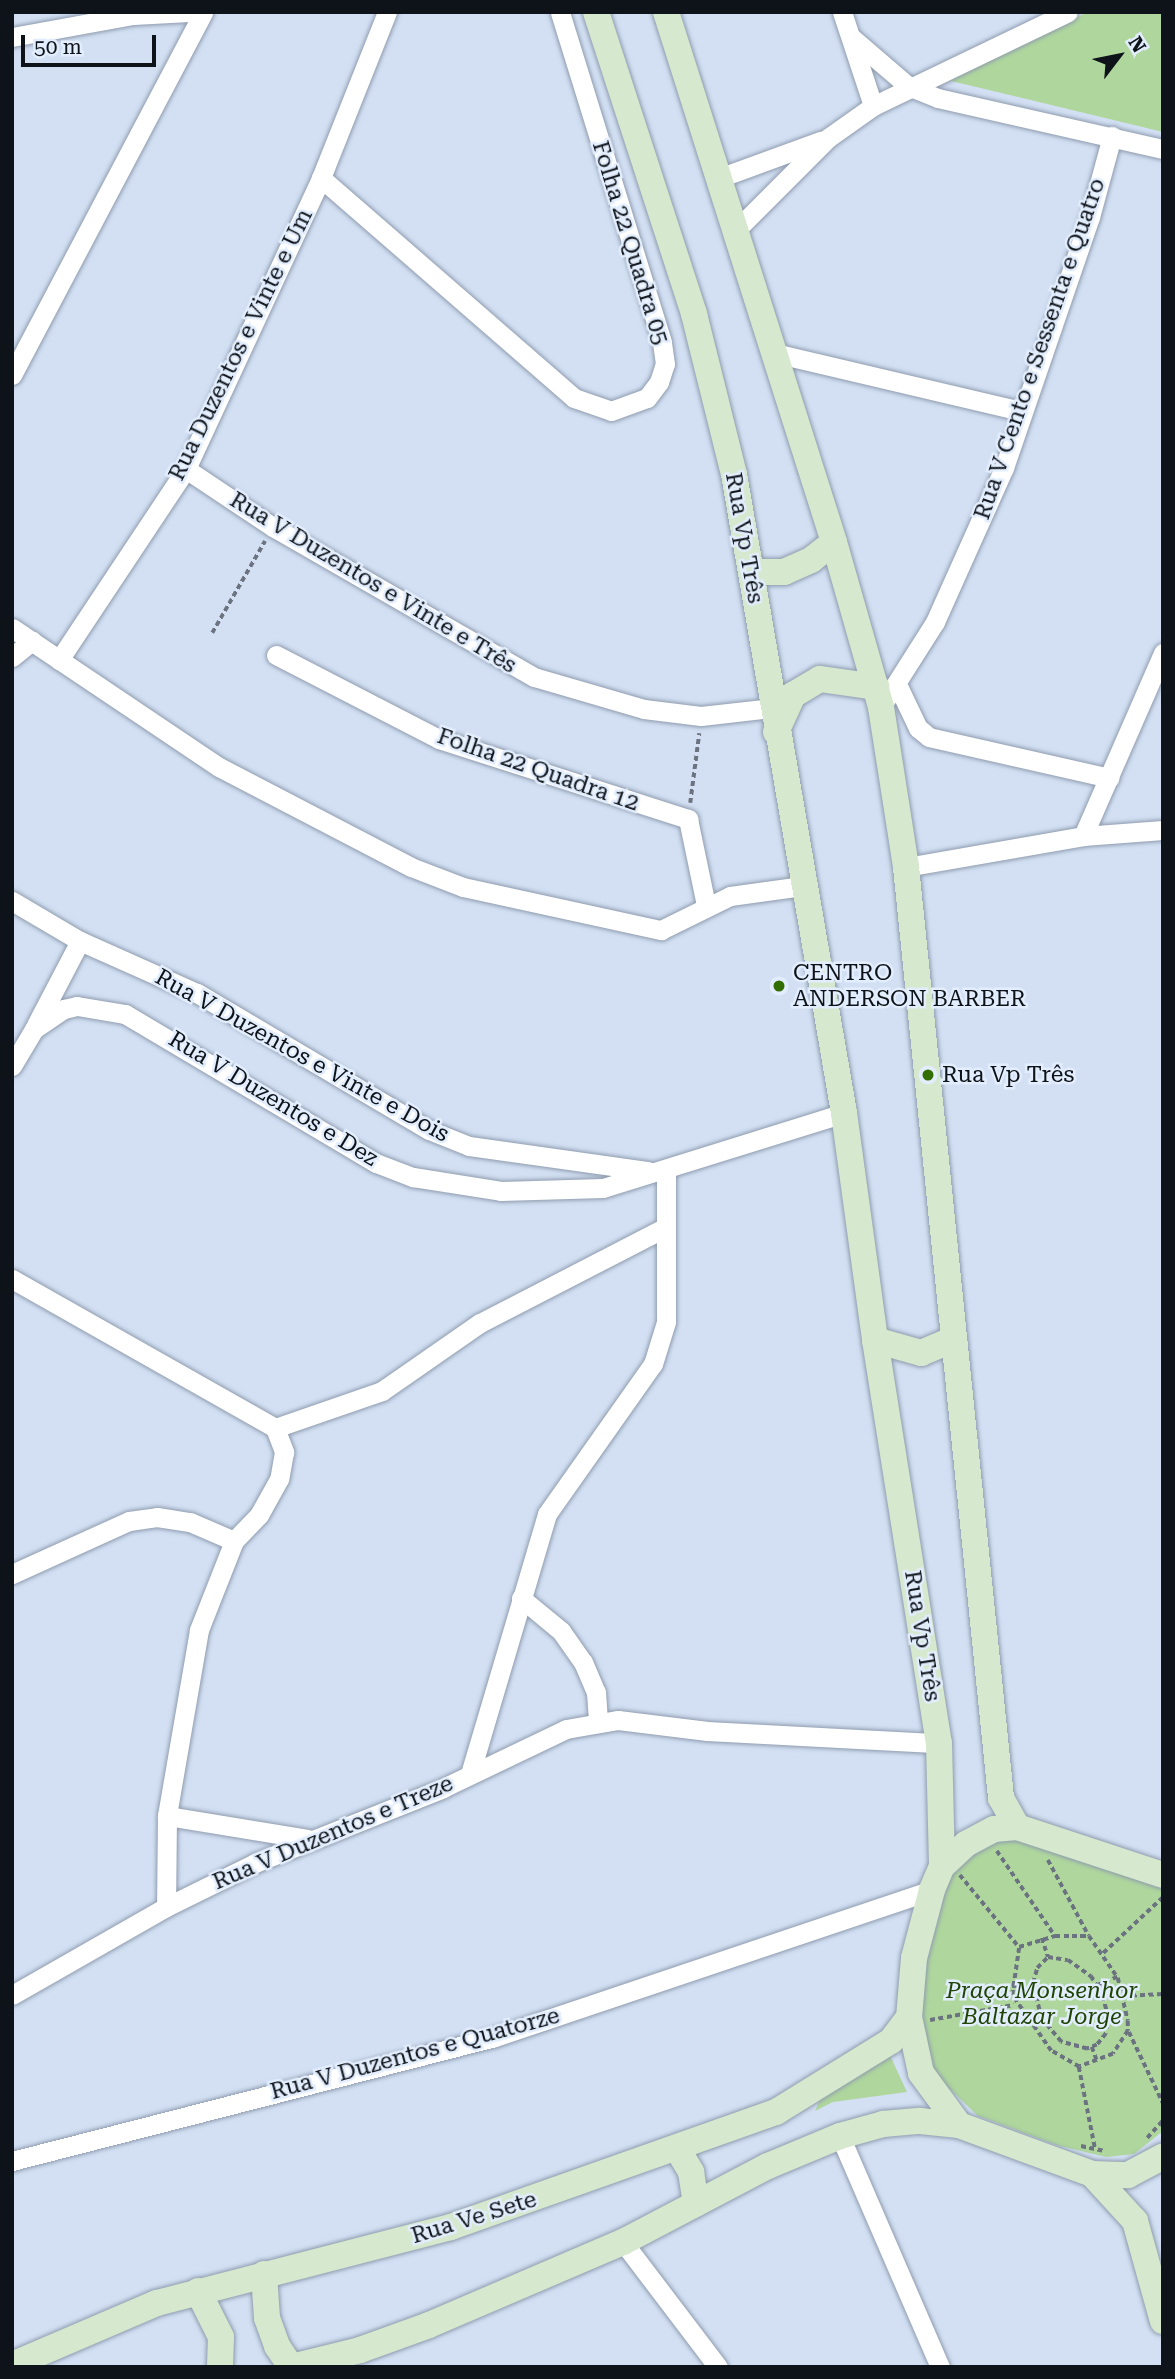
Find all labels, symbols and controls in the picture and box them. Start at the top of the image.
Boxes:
scale bar [24,21,159,65]
north arrow [1084,21,1154,91]
text: N [1124,32,1151,57]
text: 50 m [34,35,82,59]
street label: Folha 22 Quadra 05 [586,138,674,348]
street label: Rua V Cento e Sessenta e Quatro [968,175,1112,523]
street label: Rua Duzentos e Vinte e Um [163,205,319,485]
street label: Rua Vp Três [719,470,769,606]
street label: Rua V Duzentos e Vinte e Três [225,486,521,680]
street label: Folha 22 Quadra 12 [433,723,643,817]
place label: CENTRO ANDERSON BARBER [793,959,1026,1013]
street label: Rua V Duzentos e Vinte e Dois [150,963,454,1149]
marker: CENTRO ANDERSON BARBER [771,978,787,994]
street label: Rua V Duzentos e Dez [163,1026,383,1172]
place label: Rua Vp Três [942,1061,1074,1089]
marker: Rua Vp Três [920,1067,936,1083]
street label: Rua Vp Três [898,1568,946,1704]
street label: Rua V Duzentos e Treze [209,1770,457,1896]
park label: Praça Monsenhor Baltazar Jorge [946,1977,1138,2031]
street label: Rua V Duzentos e Quatorze [267,2002,563,2106]
street label: Rua Ve Sete [408,2186,540,2250]

